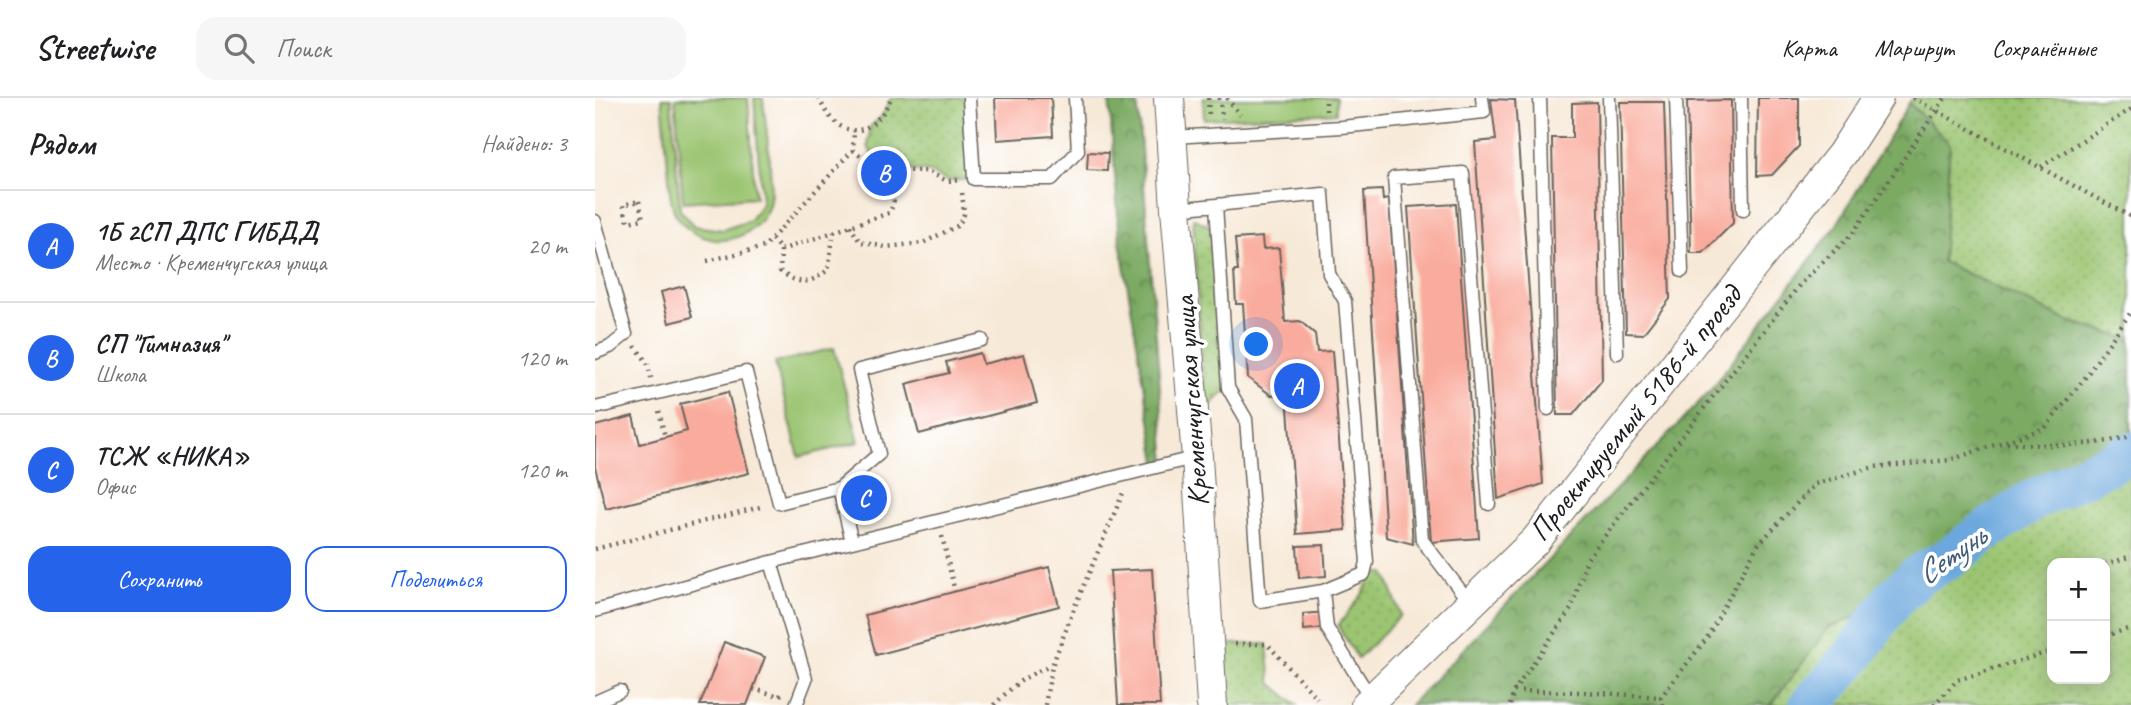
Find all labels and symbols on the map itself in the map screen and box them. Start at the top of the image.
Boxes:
pin: B [861,147,907,199]
street label: Проектируемый 5186-й проезд [1520,276,1751,548]
street label: Кременчугская улица [1165,293,1217,507]
your location [1239,327,1273,361]
pin: A [1274,360,1320,412]
pin: C [841,472,887,524]
water label: Сетунь [1908,515,1996,594]

